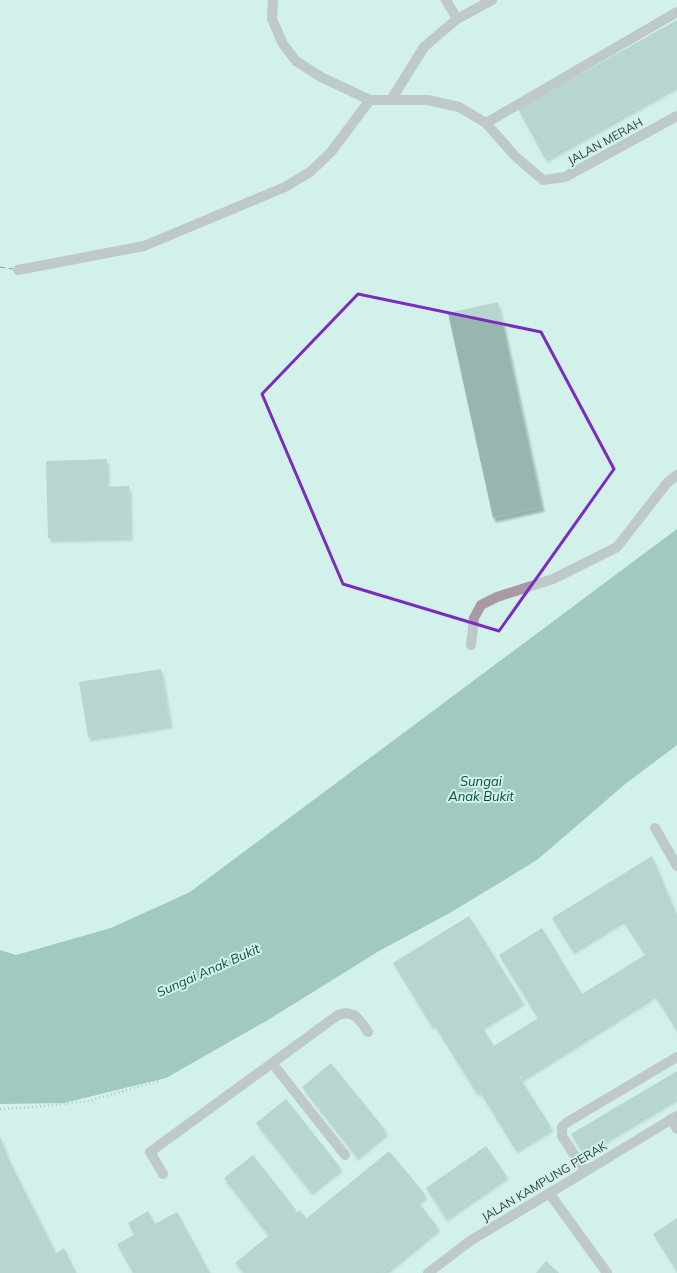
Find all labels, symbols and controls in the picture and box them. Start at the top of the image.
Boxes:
street label: JALAN MERAH [565,114,645,168]
water label: Sungai Anak Bukit [447,773,514,804]
water label: Sungai Anak Bukit [154,940,262,1000]
street label: JALAN KAMPUNG PERAK [479,1137,610,1224]

